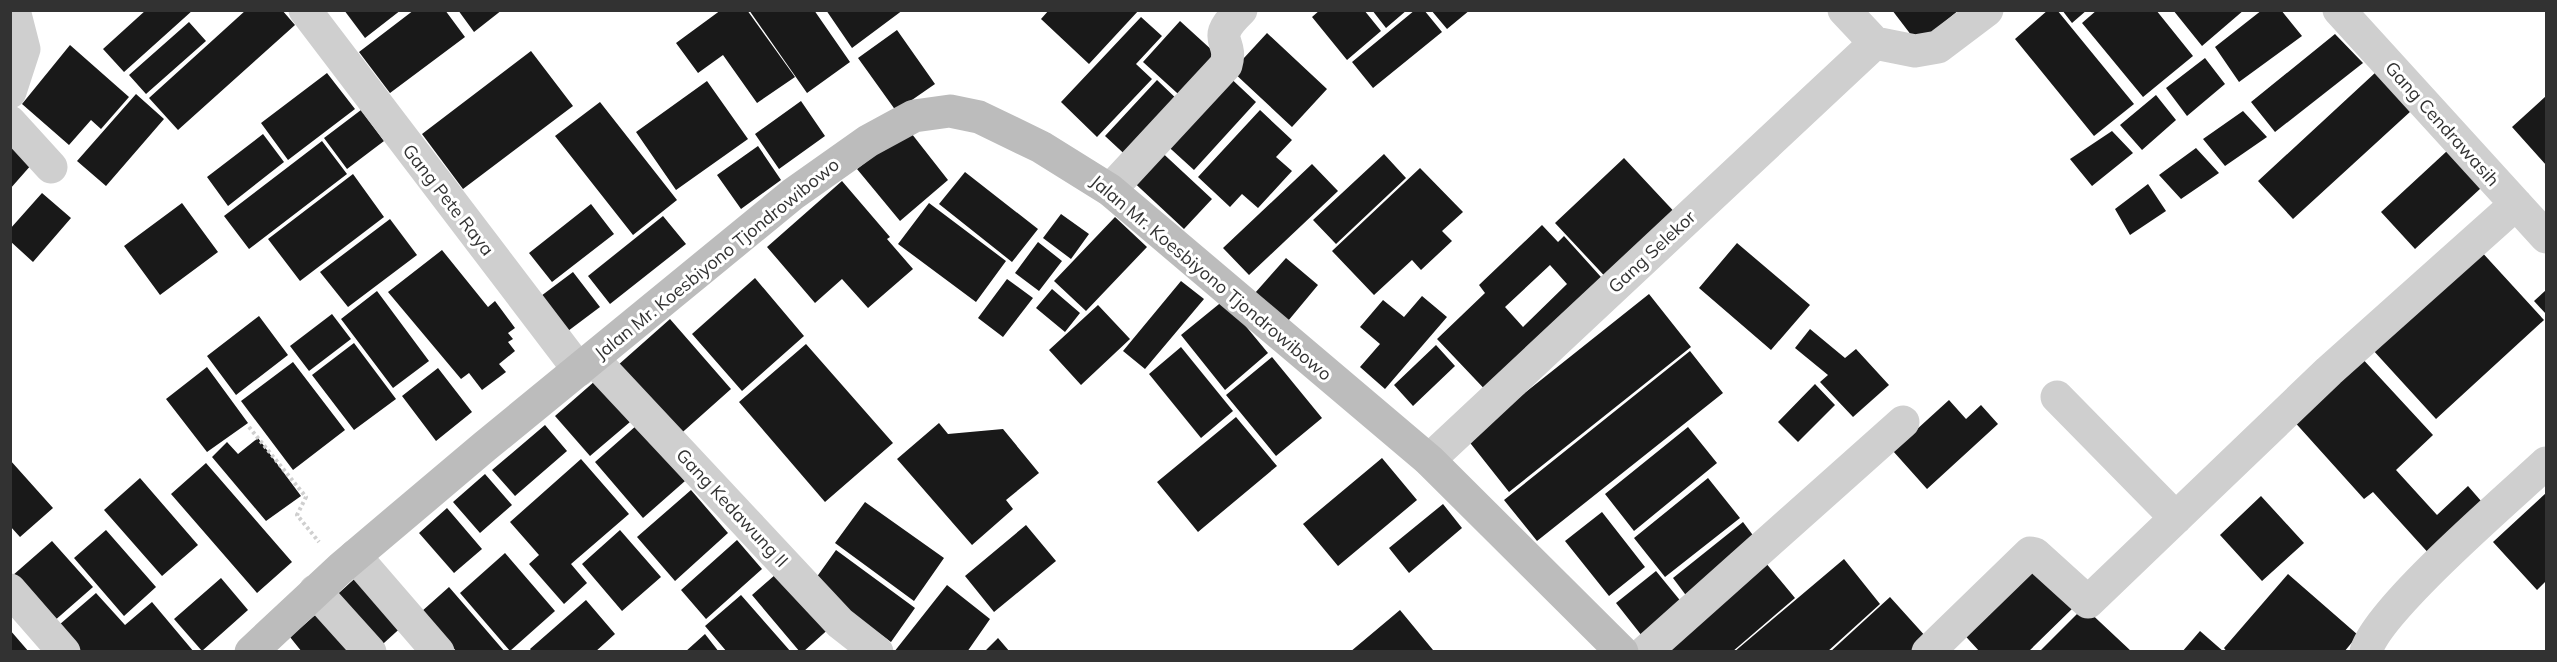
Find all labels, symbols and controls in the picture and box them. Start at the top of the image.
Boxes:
street label: Gang Cendrawasih [2380,56,2504,191]
street label: Gang Pete Raya [398,139,499,260]
street label: Jalan Mr. Koesbiyono Tjondrowibowo [590,153,844,364]
street label: Jalan Mr. Koesbiyono Tjondrowibowo [1086,170,1337,385]
street label: Gang Selekor [1603,205,1700,298]
street label: Gang Kedawung II [671,443,793,572]

